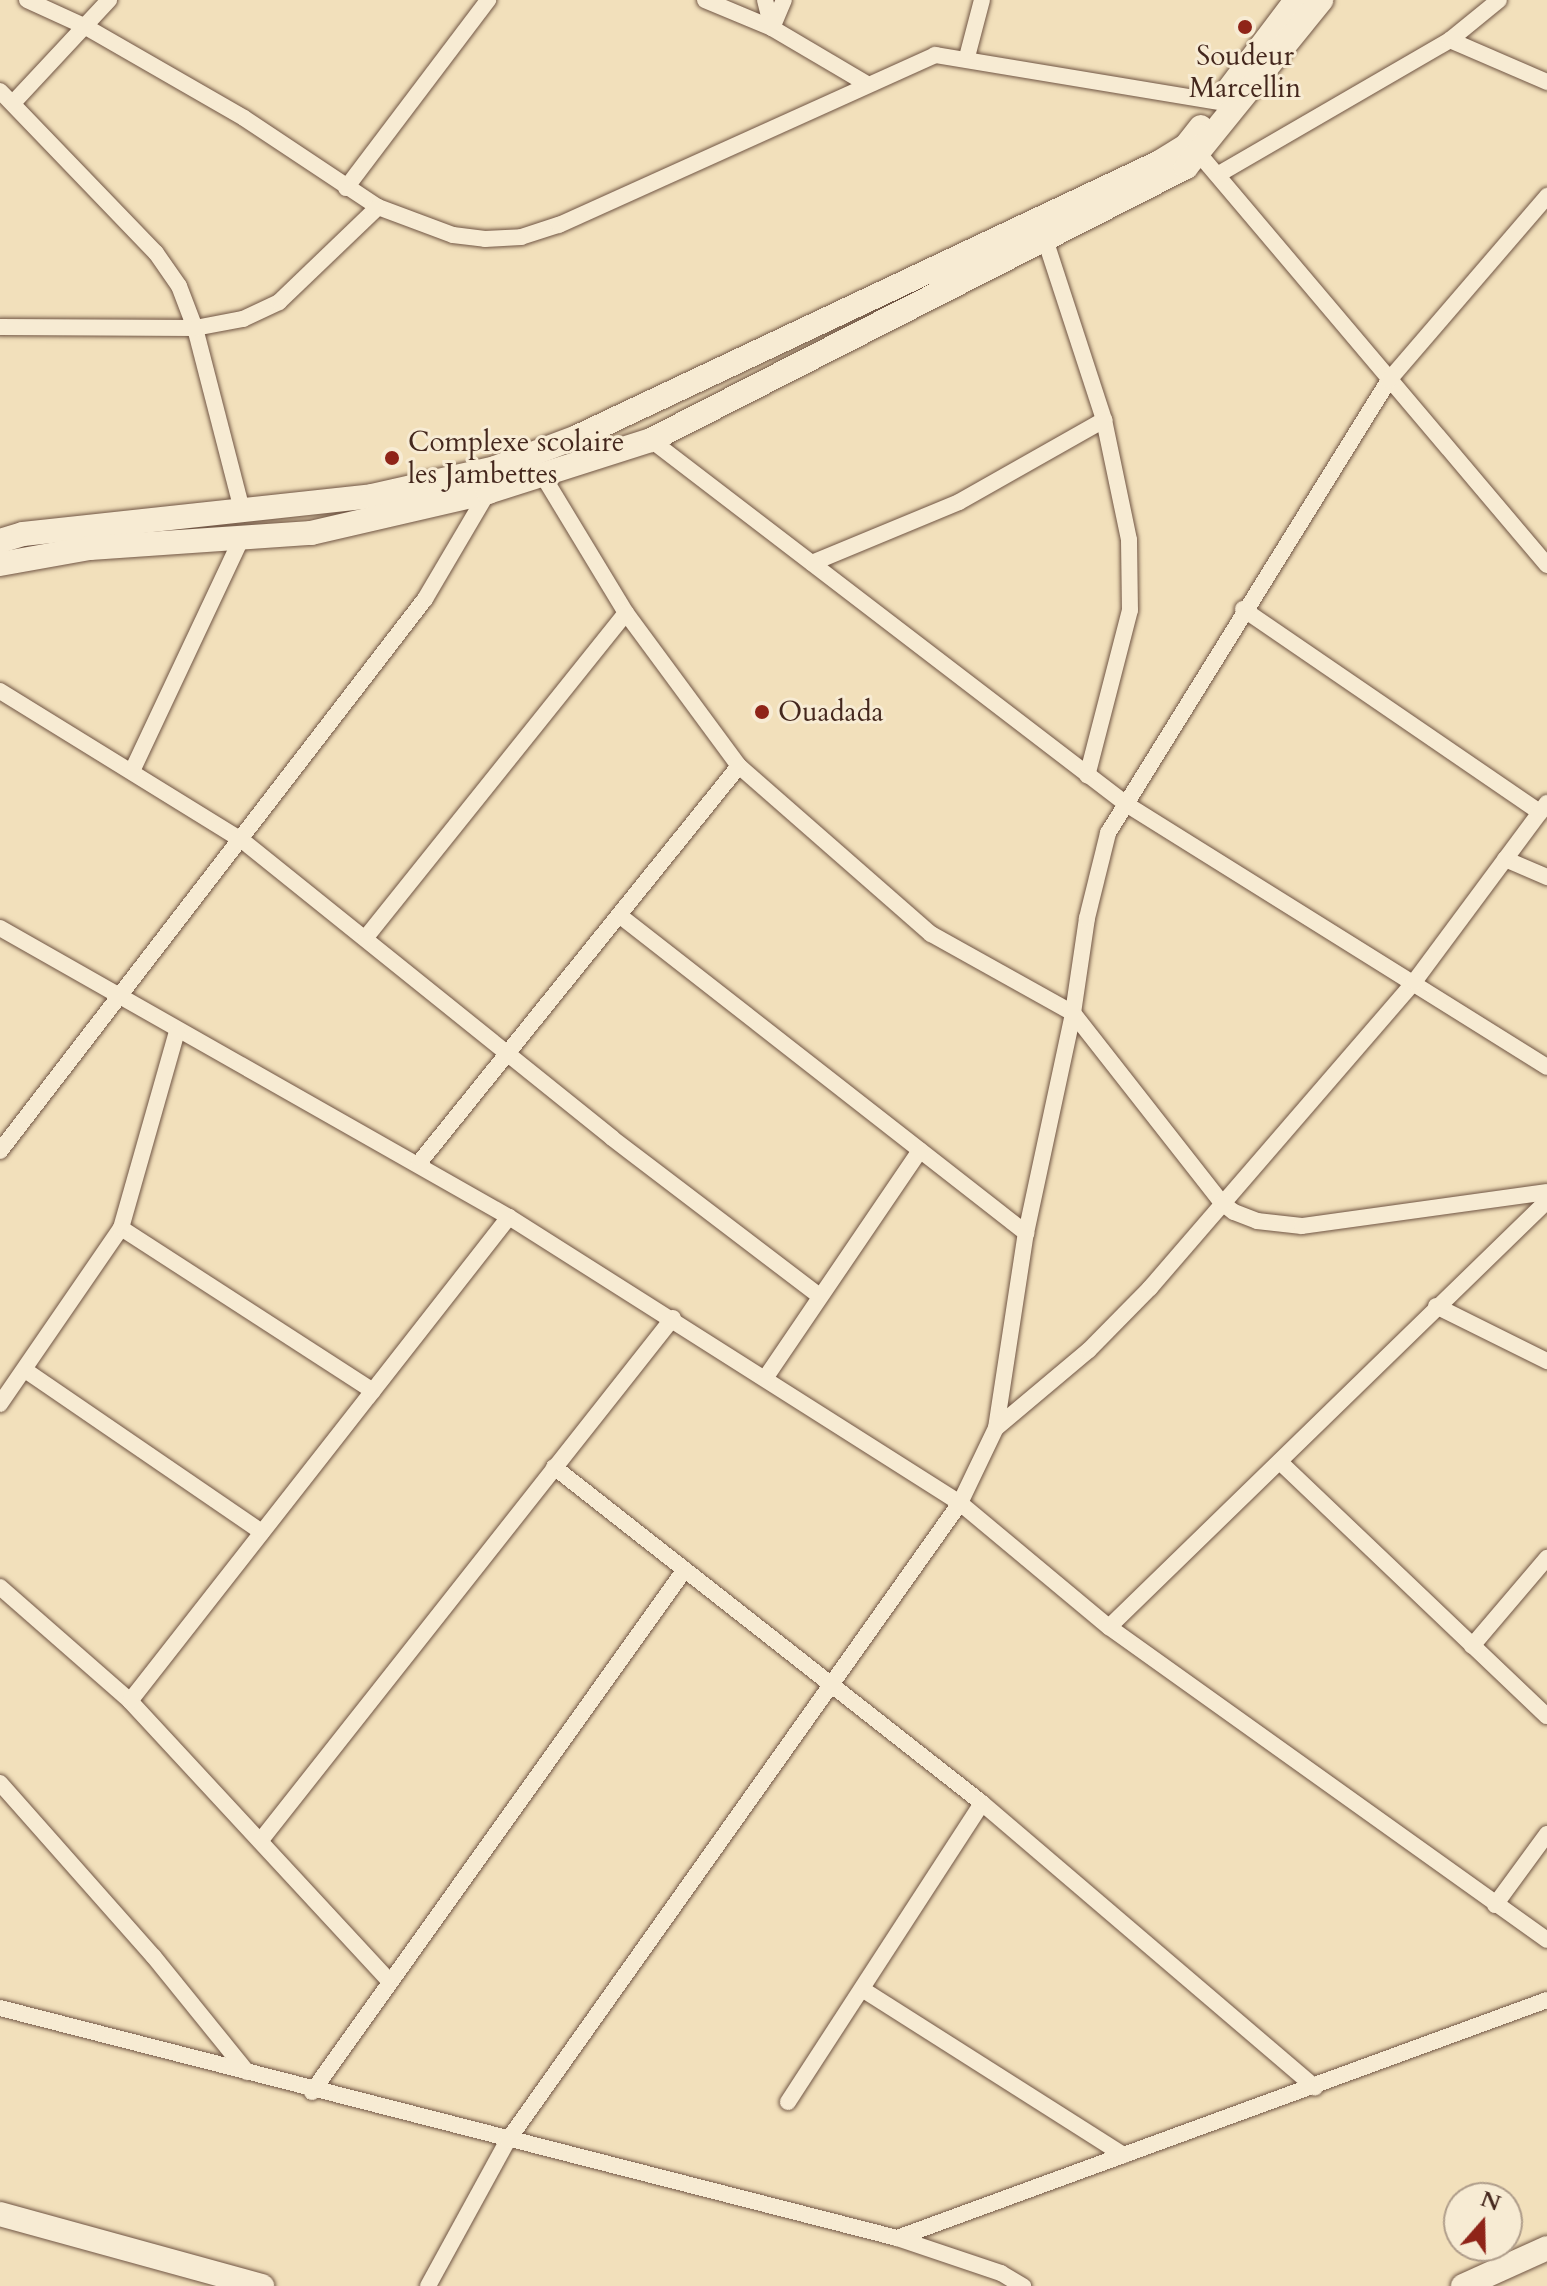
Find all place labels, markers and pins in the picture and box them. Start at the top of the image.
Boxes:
marker: Soudeur Marcellin [1236,18,1254,36]
place label: Soudeur Marcellin [1189,39,1301,105]
place label: Complexe scolaire les Jambettes [408,425,624,491]
marker: Complexe scolaire les Jambettes [383,449,401,467]
place label: Ouadada [778,695,884,729]
marker: Ouadada [753,703,771,721]

